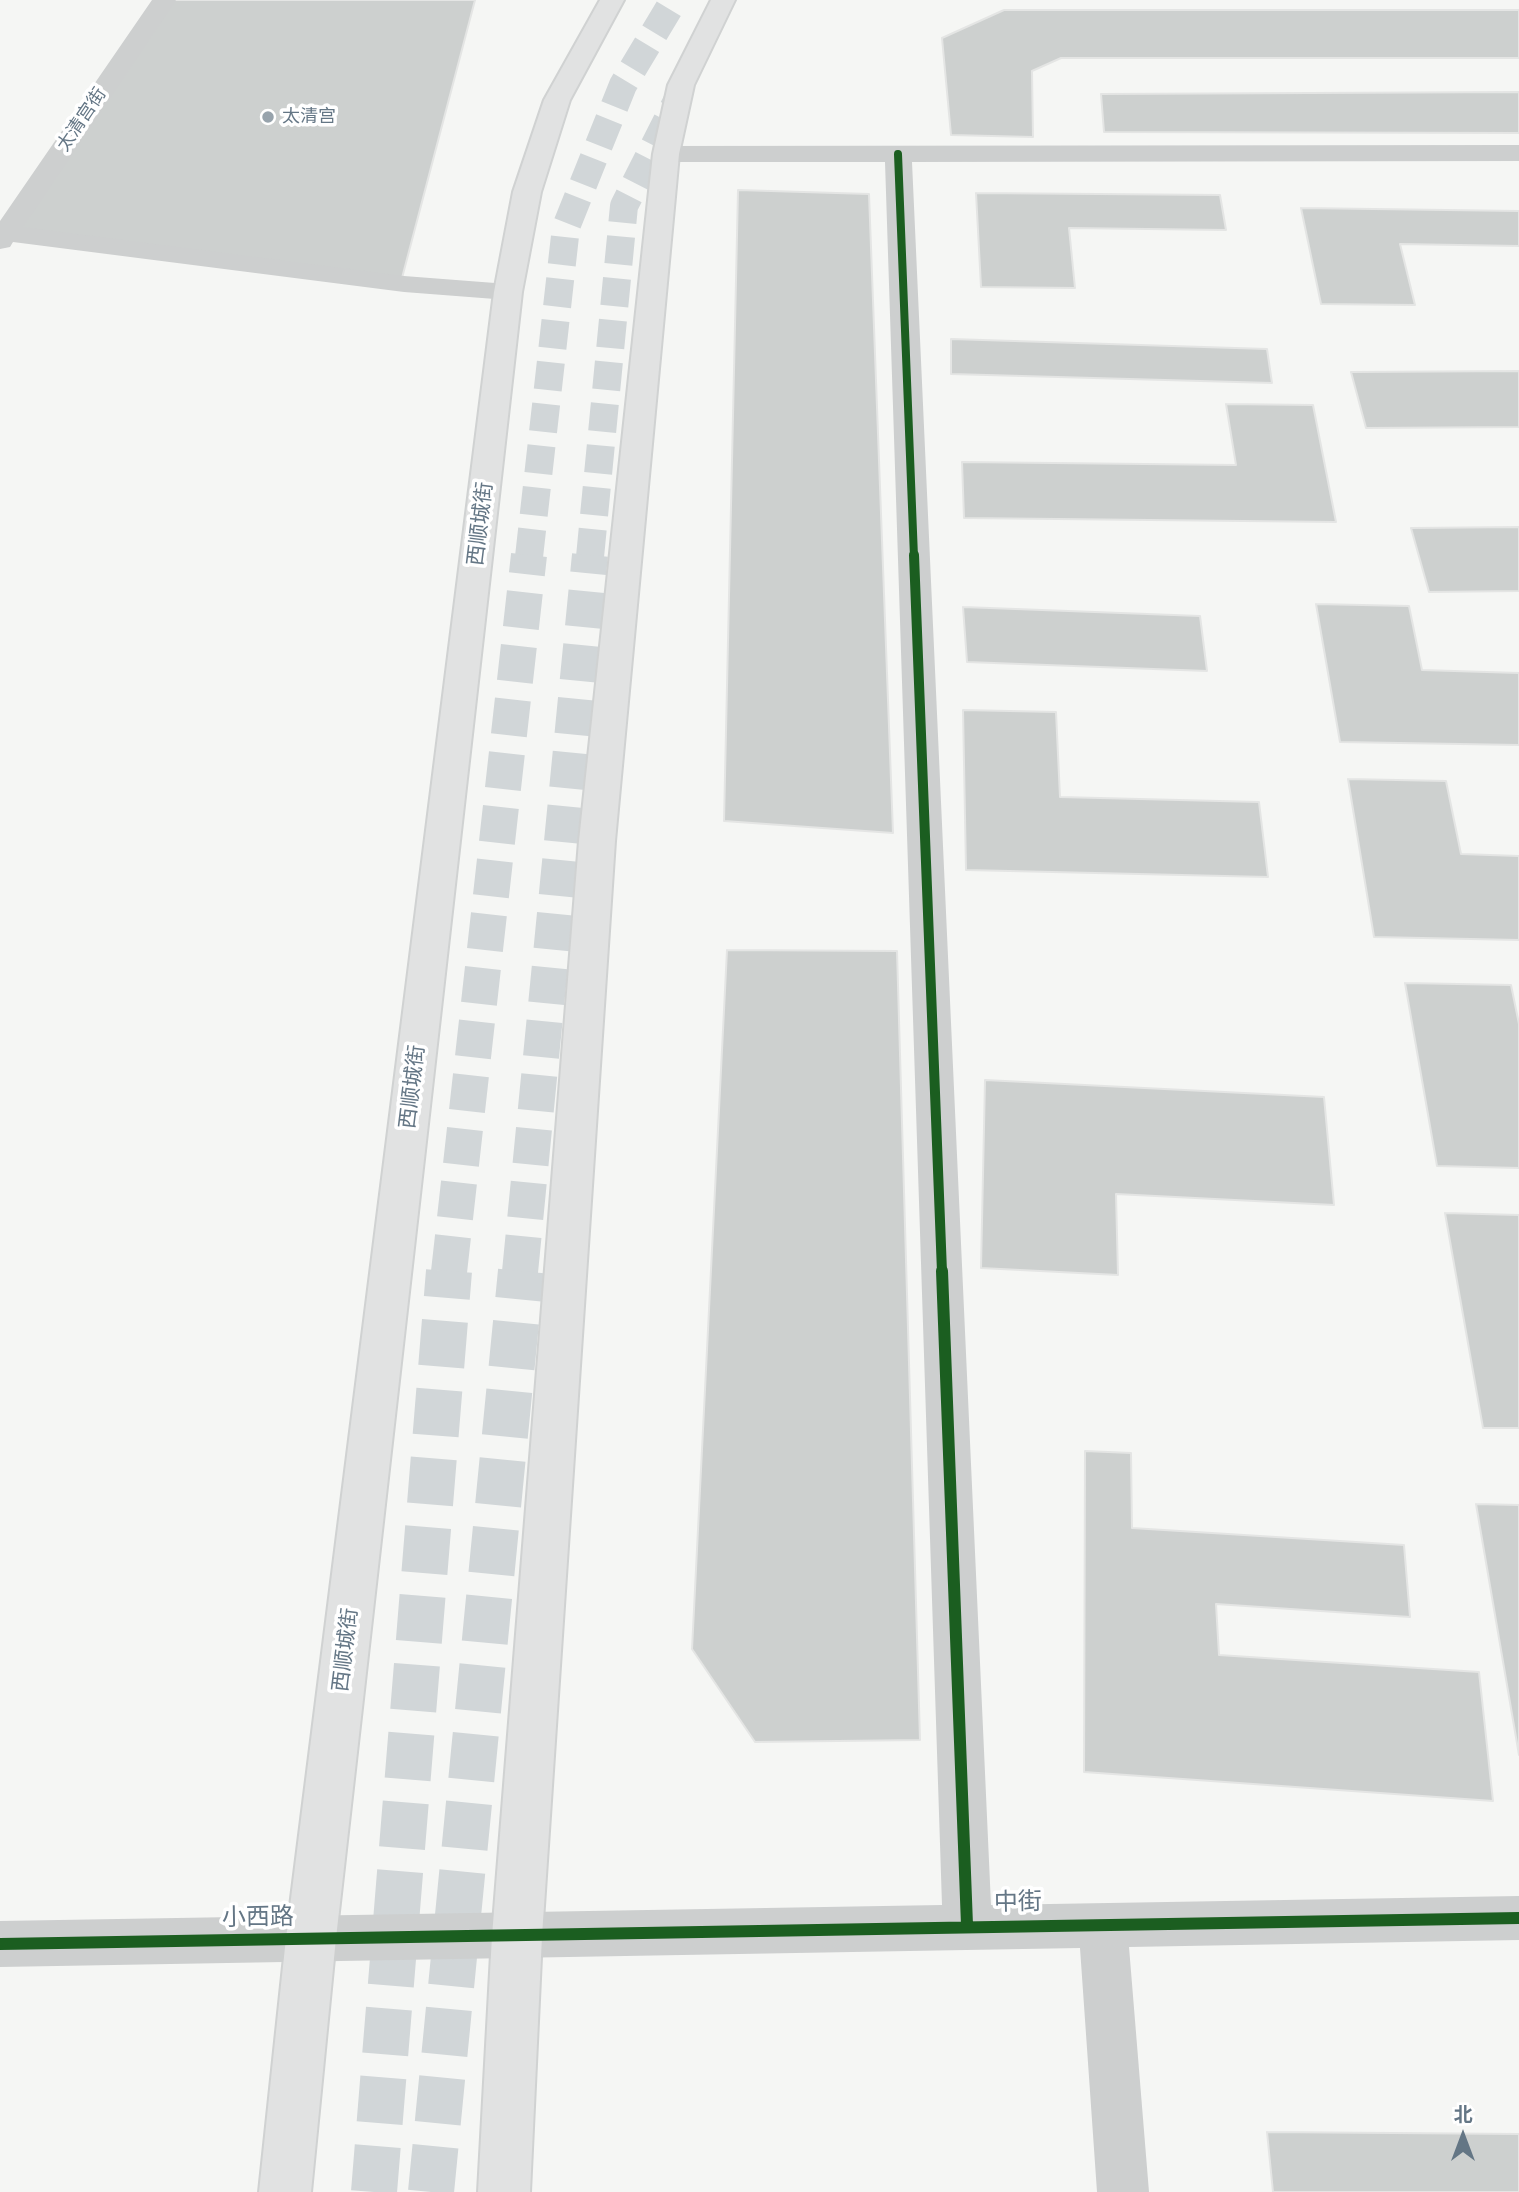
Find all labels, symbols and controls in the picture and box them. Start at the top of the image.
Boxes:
street label: 太清宫街 [53,84,111,156]
place label: 太清宫 [282,106,336,128]
marker: 太清宫 [260,109,276,125]
street label: 西顺城街 [463,481,499,567]
street label: 西顺城街 [395,1044,431,1130]
street label: 西顺城街 [328,1607,364,1693]
street label: 中街 [994,1888,1042,1918]
street label: 小西路 [222,1903,294,1933]
north arrow [1428,2101,1498,2171]
text: 北 [1453,2104,1473,2125]

